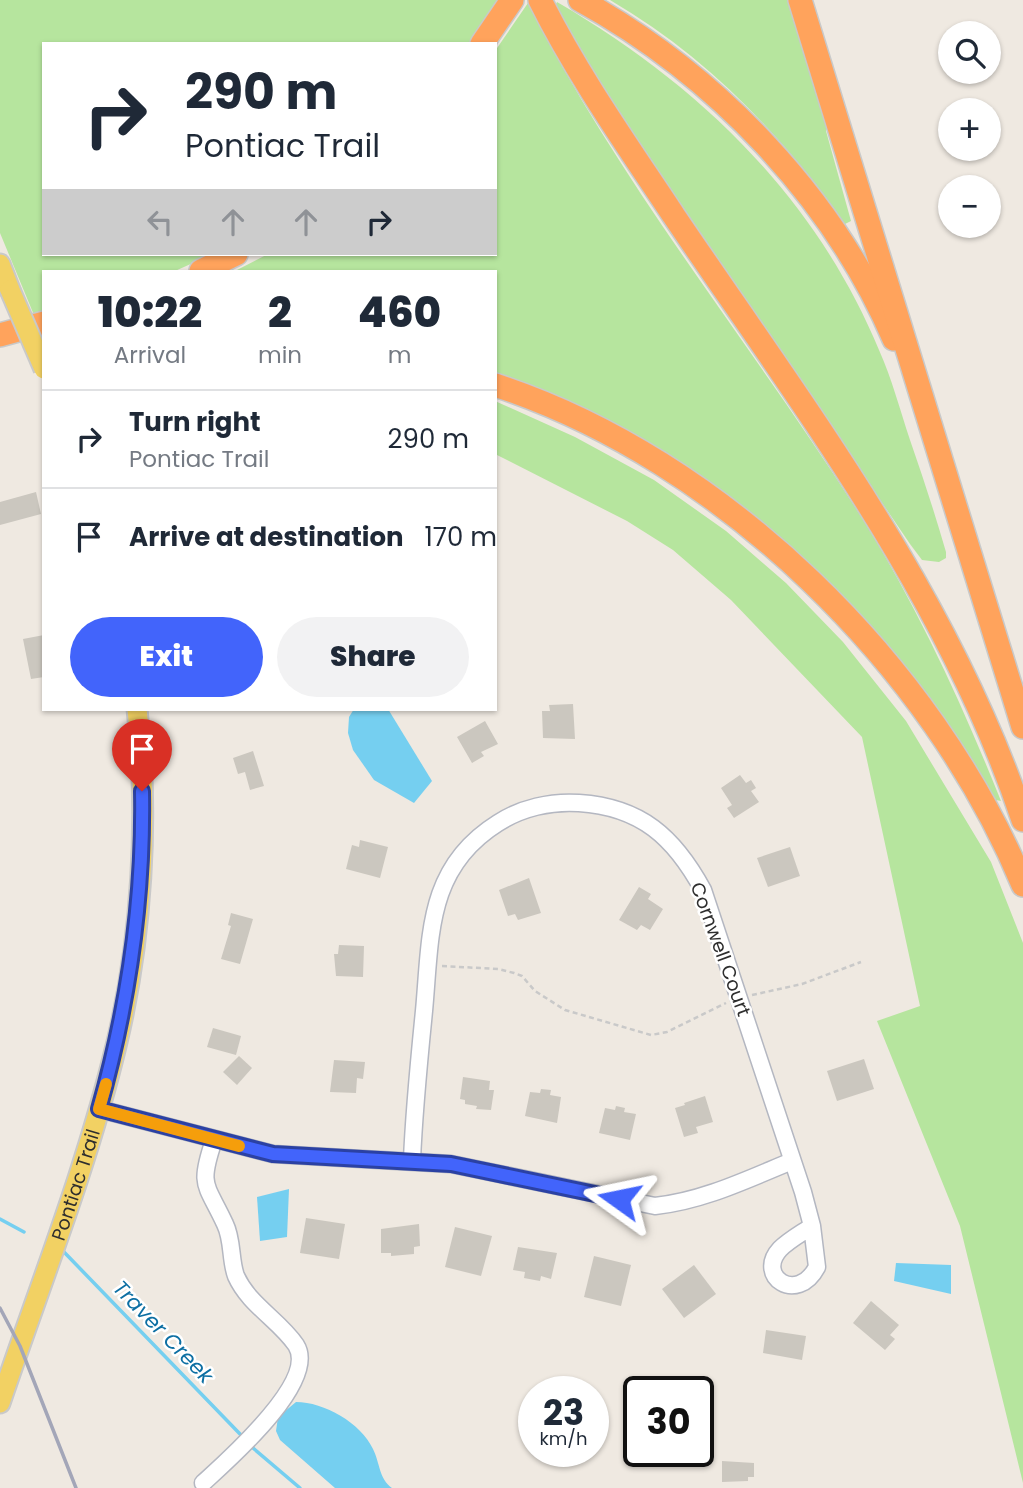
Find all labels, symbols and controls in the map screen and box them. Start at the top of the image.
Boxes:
map controls [938,21,1001,238]
button: search [938,21,1001,84]
text: 290 m [185,58,337,126]
icon: right [70,70,161,161]
button: + [938,98,1001,161]
text: Pontiac Trail [185,123,380,168]
button: − [938,175,1001,238]
icon: left [141,203,179,241]
icon: ahead [214,203,252,241]
icon: ahead [287,203,325,241]
icon: right [360,203,398,241]
text: 10:22 [98,283,202,342]
text: 2 [268,283,292,342]
text: 460 [358,283,441,342]
text: Arrival [114,339,186,371]
text: min [258,339,302,371]
text: m [388,339,411,371]
text: Turn right [129,404,261,440]
icon: right [70,420,108,458]
text: 290 m [388,421,469,457]
text: Pontiac Trail [129,443,269,475]
icon: arrive [70,518,108,556]
text: Arrive at destination [129,519,404,555]
text: 170 m [425,519,497,555]
button: Exit [70,617,263,697]
button: Share [277,617,469,697]
pin [112,719,172,791]
icon: arrive [123,730,161,768]
street label: Cornwell Court [684,878,757,1020]
street label: Pontiac Trail [45,1126,107,1244]
position arrow [582,1162,656,1236]
water label: Traver Creek [107,1274,221,1390]
speed limit sign: 30 [623,1376,714,1467]
text: 23 [543,1388,584,1437]
text: km/h [540,1426,587,1451]

